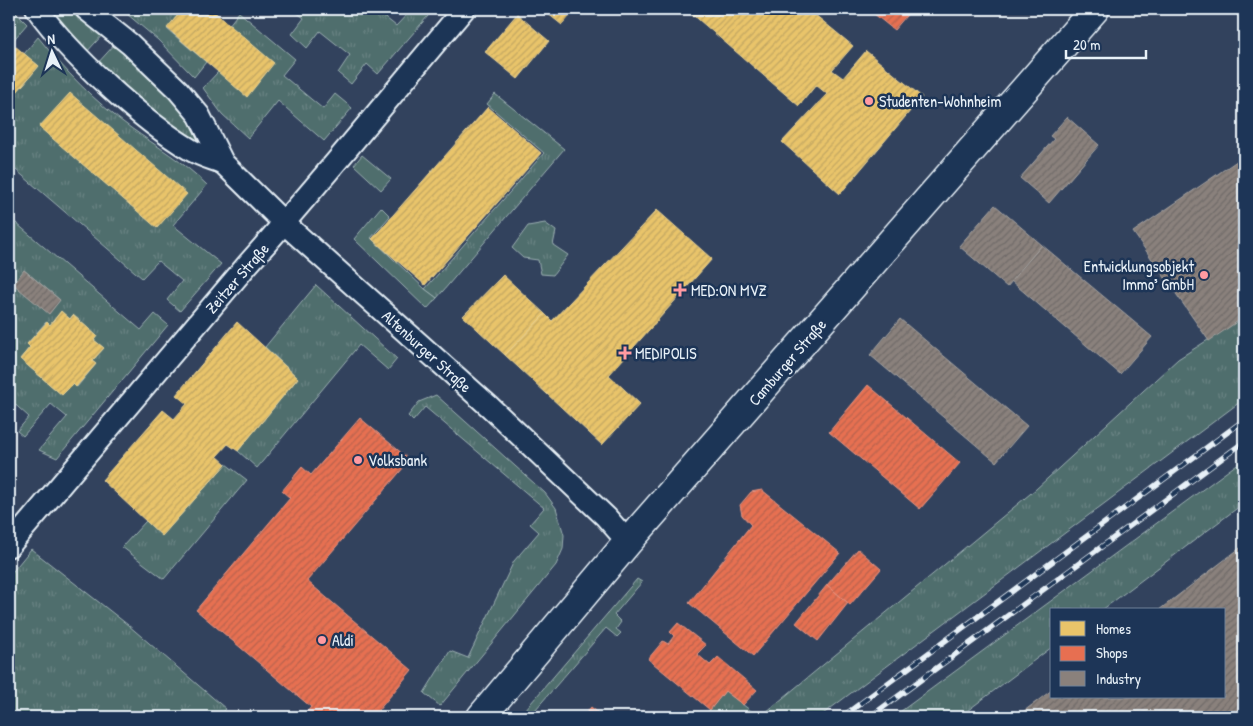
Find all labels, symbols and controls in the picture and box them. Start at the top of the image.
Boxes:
north arrow [28,28,78,78]
scale bar [1066,28,1146,60]
text: N [47,29,56,48]
text: 20 m [1073,34,1100,55]
place label: Studenten-Wohnheim [879,90,1002,112]
marker: Studenten-Wohnheim [863,95,875,107]
street label: Zeitzer Straße [200,238,274,318]
place label: Entwicklungsobjekt Immo⁵ GmbH [1084,255,1194,295]
marker: Entwicklungsobjekt Immo⁵ GmbH [1198,269,1210,281]
place label: MED:ON MVZ [691,279,767,301]
marker: MED:ON MVZ [673,283,687,297]
street label: Altenburger Straße [377,305,477,398]
street label: Camburger Straße [743,313,831,410]
place label: MEDIPOLIS [635,342,697,364]
marker: MEDIPOLIS [619,347,631,359]
place label: Volksbank [368,449,428,471]
marker: Volksbank [352,454,364,466]
legend [1050,608,1226,698]
text: Homes [1096,618,1131,639]
place label: Aldi [332,629,354,651]
marker: Aldi [316,634,328,646]
text: Shops [1096,642,1128,663]
text: Industry [1096,668,1141,689]

